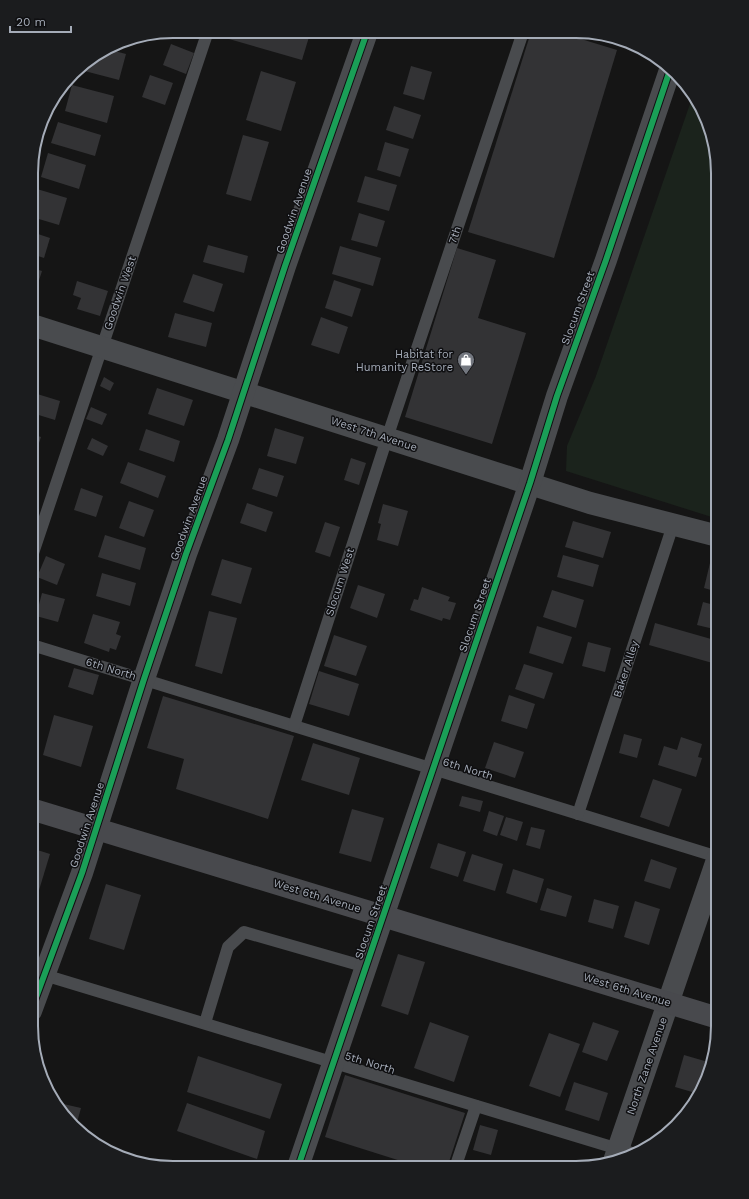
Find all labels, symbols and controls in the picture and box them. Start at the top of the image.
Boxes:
scale bar [10,8,71,34]
text: 20 m [16,15,46,29]
street label: Goodwin Avenue [273,167,315,255]
street label: 7th [446,225,464,245]
street label: Goodwin West [101,254,139,332]
street label: Slocum Street [559,269,597,347]
place label: Habitat for Humanity ReStore [356,348,453,374]
shop icon: Habitat for Humanity ReStore [456,350,476,375]
street label: West 7th Avenue [329,414,419,454]
street label: Goodwin Avenue [168,474,210,562]
street label: Slocum West [323,546,357,618]
street label: Slocum Street [456,576,494,654]
street label: Baker Alley [611,639,641,699]
street label: 6th North [84,655,138,683]
street label: 6th North [441,755,495,783]
street label: Goodwin Avenue [67,781,107,869]
street label: West 6th Avenue [272,876,362,916]
street label: Slocum Street [352,883,390,961]
street label: West 6th Avenue [582,970,672,1010]
street label: North Zane Avenue [624,1015,670,1117]
street label: 5th North [343,1049,397,1077]

